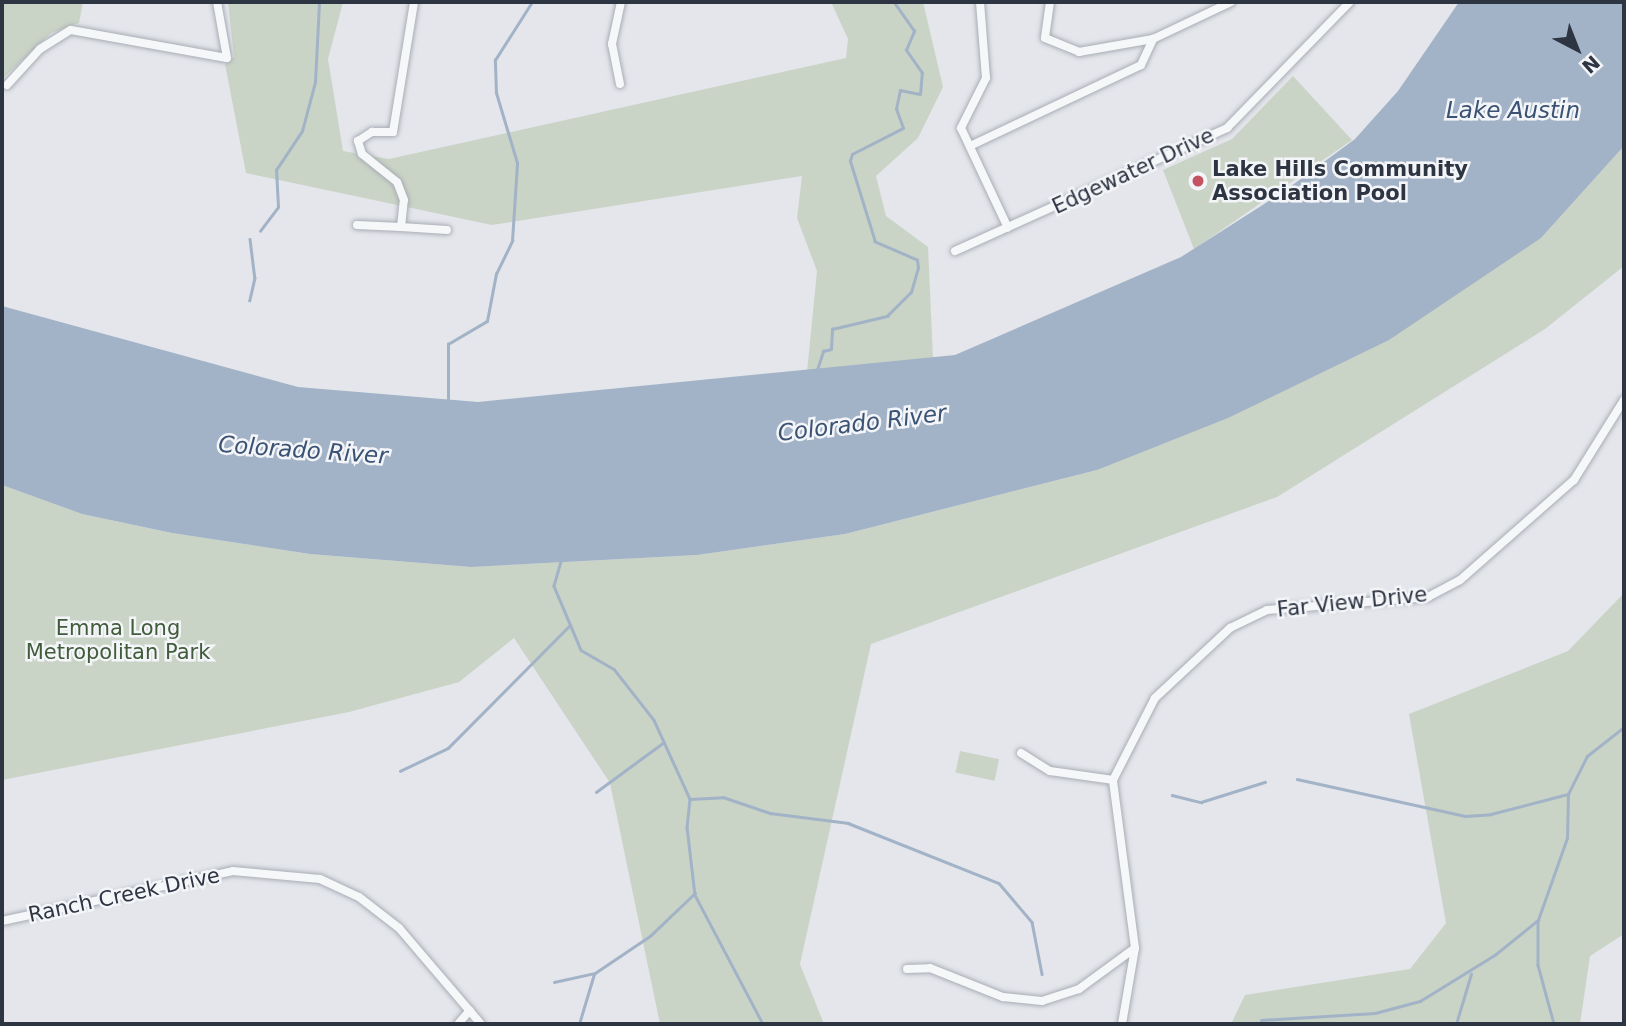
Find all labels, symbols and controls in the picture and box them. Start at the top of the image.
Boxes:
north arrow [1542,14,1612,84]
text: N [1578,51,1604,78]
water label: Lake Austin [1446,96,1580,124]
street label: Edgewater Drive [1048,123,1218,219]
place label: Lake Hills Community Association Pool [1212,156,1468,206]
marker: Lake Hills Community Association Pool [1190,173,1206,189]
water label: Colorado River [776,399,948,447]
water label: Colorado River [217,430,389,470]
street label: Far View Drive [1276,582,1428,622]
park label: Emma Long Metropolitan Park [26,615,210,665]
street label: Ranch Creek Drive [26,862,222,928]

